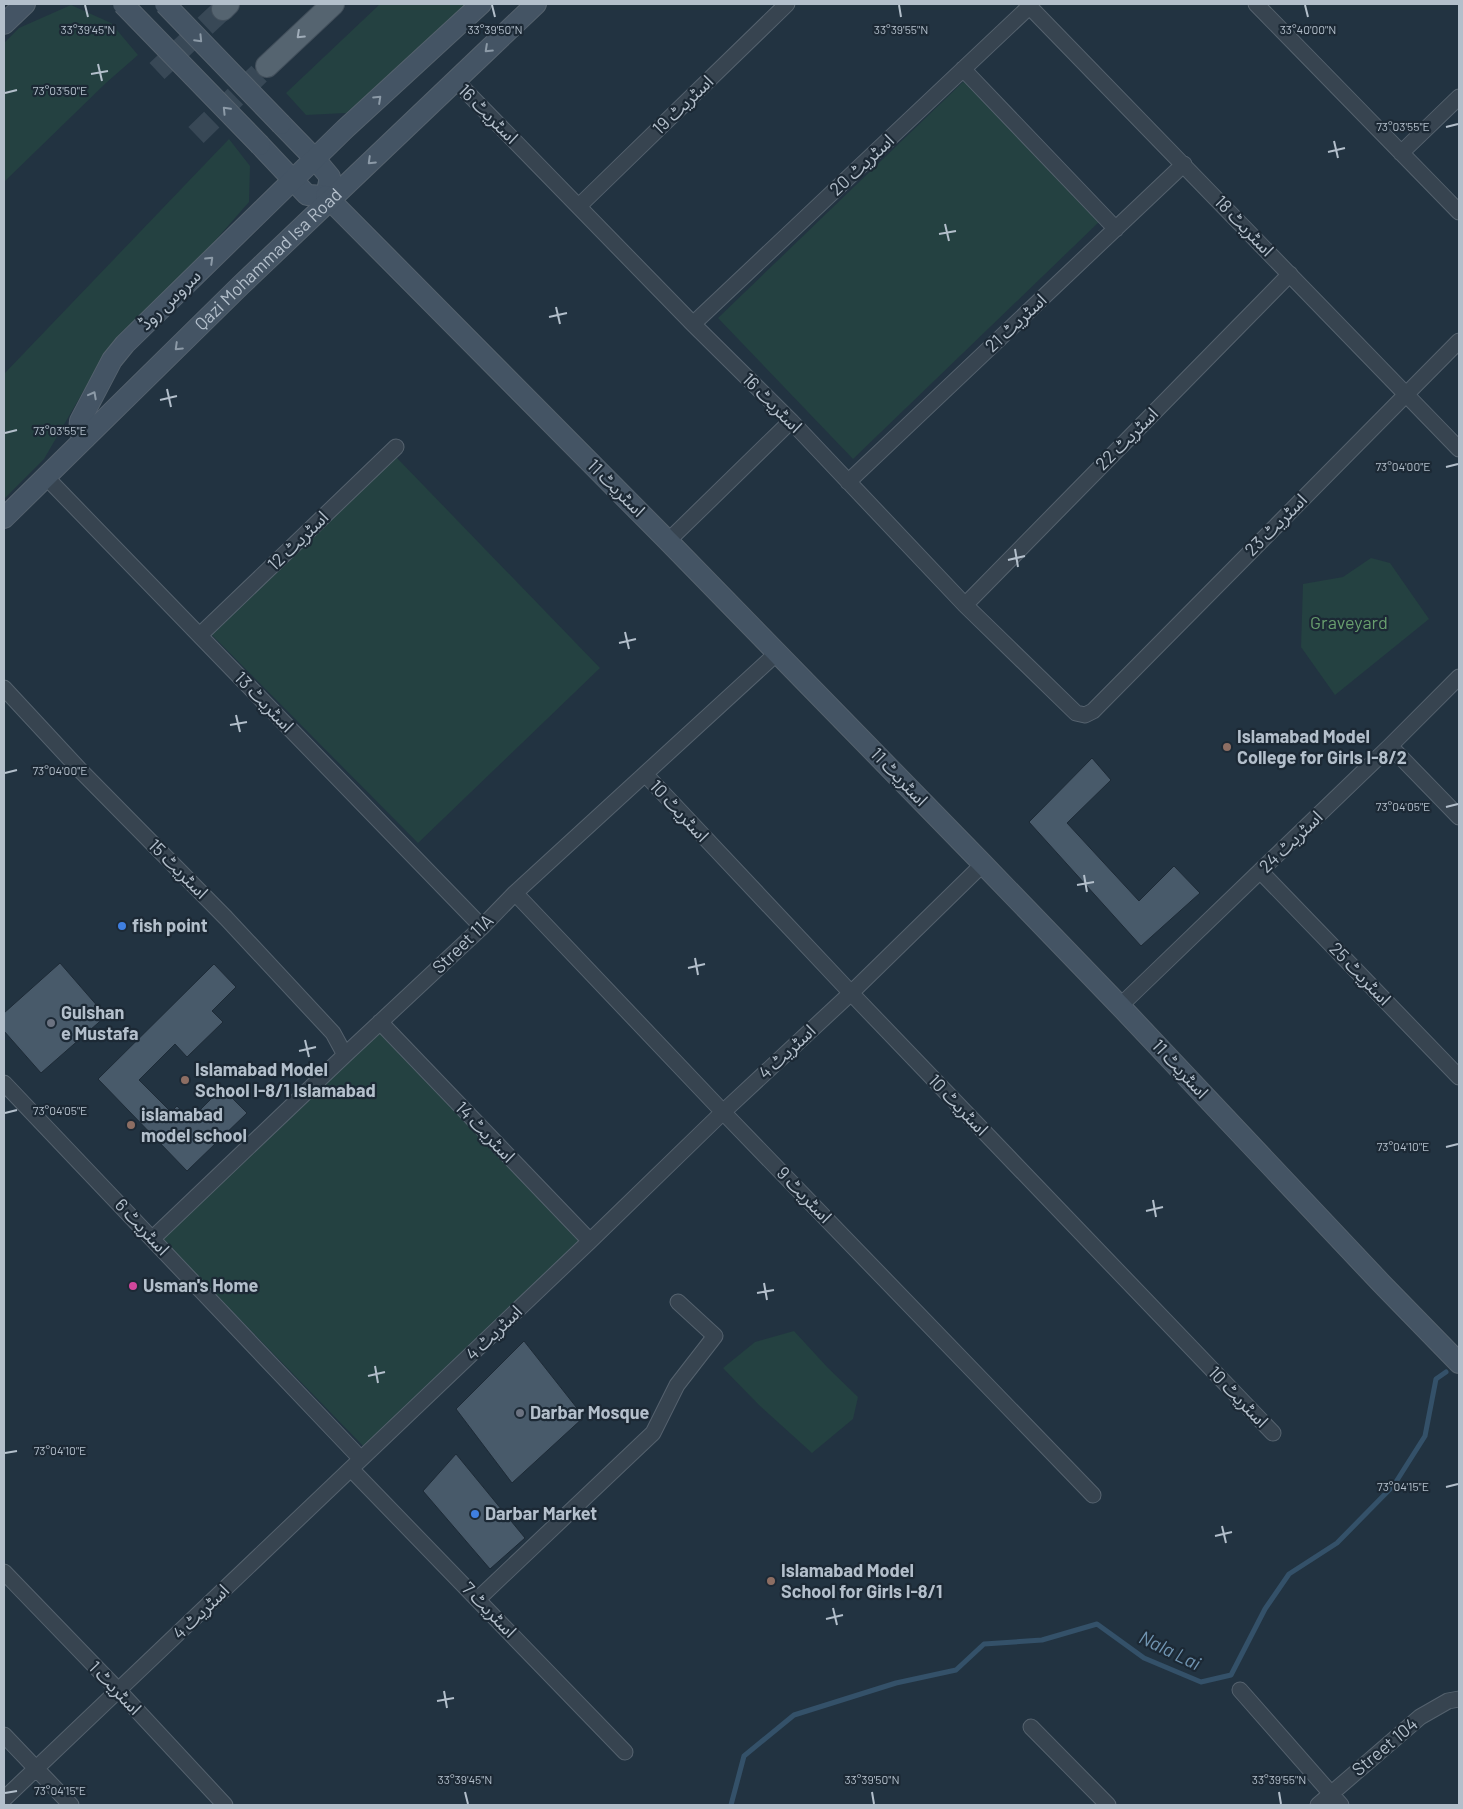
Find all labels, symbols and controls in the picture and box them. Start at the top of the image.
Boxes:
text: 33°39'45"N [61,22,115,36]
text: 33°39'50"N [467,22,523,36]
text: 33°39'55"N [874,22,928,36]
text: 33°40'00"N [1280,22,1336,36]
one-way arrow [297,29,306,38]
one-way arrow [193,33,202,42]
one-way arrow [485,43,494,52]
street label: اسٹریٹ 19 [647,70,718,139]
street label: اسٹریٹ 16 [453,79,523,149]
text: 73°03'50"E [33,83,87,97]
one-way arrow [372,96,381,105]
one-way arrow [223,107,232,116]
text: 73°03'55"E [1376,119,1430,133]
street label: اسٹریٹ 20 [824,129,899,200]
one-way arrow [367,156,376,165]
street label: Qazi Mohammad Isa Road [190,183,346,334]
street label: اسٹریٹ 18 [1210,190,1279,261]
one-way arrow [205,257,214,266]
street label: سروس روڈ [134,264,206,335]
street label: اسٹریٹ 21 [980,288,1051,357]
one-way arrow [175,341,184,350]
street label: اسٹریٹ 16 [737,368,807,438]
one-way arrow [87,391,97,400]
street label: اسٹریٹ 22 [1090,402,1163,475]
text: 73°03'55"E [33,423,87,437]
street label: اسٹریٹ 11 [582,454,650,522]
text: 73°04'00"E [1375,459,1431,473]
street label: اسٹریٹ 23 [1240,489,1312,561]
street label: اسٹریٹ 12 [262,506,333,575]
park label: Graveyard [1310,611,1388,633]
street label: اسٹریٹ 13 [230,666,299,737]
place label: Islamabad Model College for Girls I-8/2 [1237,725,1407,768]
marker: Islamabad Model College for Girls I-8/2 [1221,741,1233,753]
street label: اسٹریٹ 11 [866,742,933,811]
text: 73°04'00"E [32,763,88,777]
street label: اسٹریٹ 10 [645,775,714,847]
text: 73°04'05"E [1376,799,1430,813]
street label: اسٹریٹ 24 [1254,806,1327,878]
street label: اسٹریٹ 15 [143,834,213,904]
street label: Street 11A [427,909,497,978]
place label: fish point [132,914,208,936]
marker: fish point [116,920,128,932]
street label: اسٹریٹ 25 [1325,937,1396,1010]
place label: Gulshan e Mustafa [61,1001,139,1044]
marker: Gulshan e Mustafa [45,1017,57,1029]
street label: اسٹریٹ 4 [753,1019,820,1084]
street label: اسٹریٹ 11 [1147,1034,1214,1103]
place label: Islamabad Model School I-8/1 Islamabad [195,1058,376,1101]
street label: اسٹریٹ 10 [923,1069,993,1140]
marker: Islamabad Model School I-8/1 Islamabad [179,1074,191,1086]
street label: اسٹریٹ 14 [450,1096,520,1167]
text: 73°04'05"E [33,1103,87,1117]
place label: islamabad model school [141,1103,247,1146]
marker: islamabad model school [125,1119,137,1131]
text: 73°04'10"E [1377,1139,1429,1153]
street label: اسٹریٹ 9 [772,1162,837,1228]
street label: اسٹریٹ 6 [110,1193,175,1260]
place label: Usman's Home [143,1274,259,1296]
marker: Usman's Home [127,1280,139,1292]
street label: اسٹریٹ 4 [460,1300,527,1365]
street label: اسٹریٹ 10 [1203,1361,1273,1432]
place label: Darbar Mosque [530,1401,650,1423]
marker: Darbar Mosque [514,1407,526,1419]
text: 73°04'10"E [34,1443,86,1457]
text: 73°04'15"E [1377,1479,1429,1493]
place label: Darbar Market [485,1502,597,1524]
marker: Darbar Market [469,1508,481,1520]
place label: Islamabad Model School for Girls I-8/1 [781,1559,942,1602]
marker: Islamabad Model School for Girls I-8/1 [765,1575,777,1587]
street label: اسٹریٹ 7 [457,1577,522,1642]
street label: اسٹریٹ 4 [167,1579,234,1644]
water label: Nala Lai [1136,1625,1205,1674]
street label: اسٹریٹ 1 [84,1656,147,1720]
street label: Street 104 [1347,1712,1422,1780]
text: 33°39'45"N [438,1772,492,1786]
text: 33°39'50"N [844,1772,900,1786]
text: 33°39'55"N [1252,1772,1306,1786]
text: 73°04'15"E [34,1783,86,1797]

